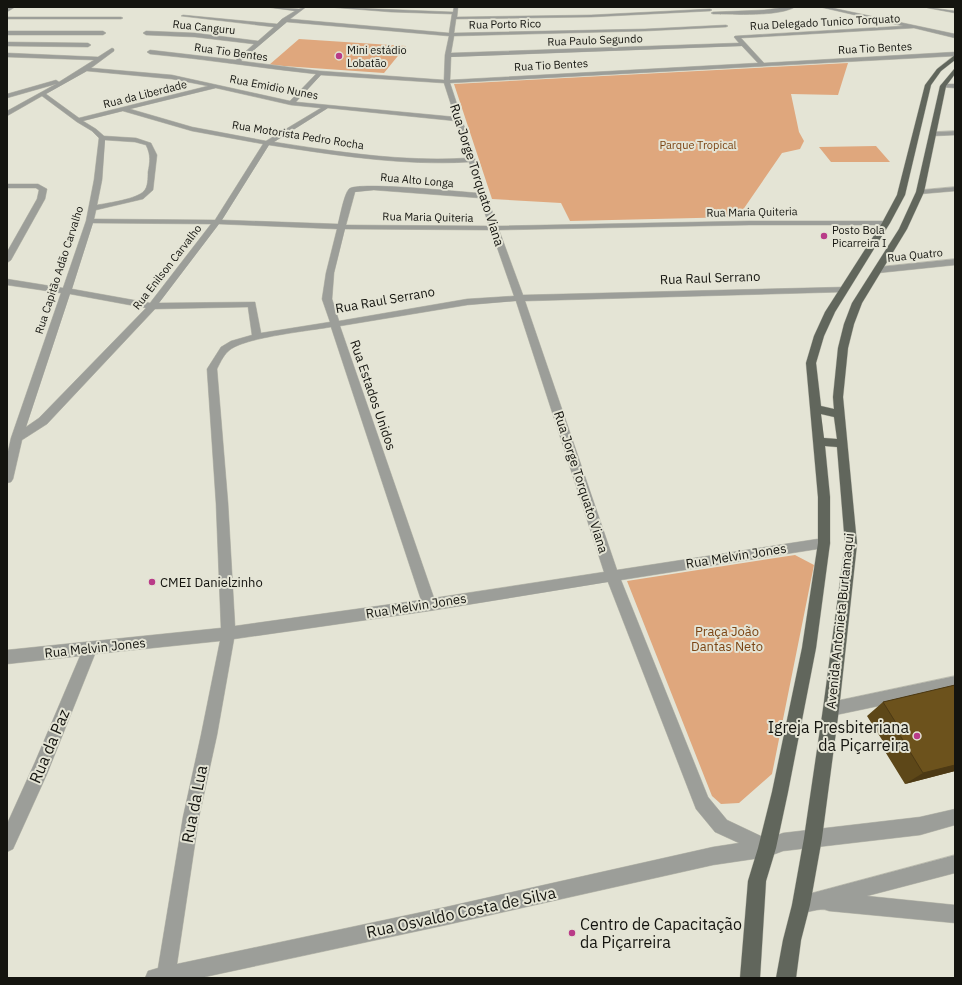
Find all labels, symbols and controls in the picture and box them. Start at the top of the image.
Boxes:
street label: Rua Delegado Tunico Torquato [750,11,900,33]
street label: Rua Porto Rico [469,16,541,32]
street label: Rua Canguru [172,17,236,37]
street label: Rua Paulo Segundo [547,31,643,49]
street label: Rua Tio Bentes [838,39,912,57]
street label: Rua Tio Bentes [193,40,269,64]
place label: Mini estádio Lobatão [347,43,407,70]
marker: Mini estádio Lobatão [334,51,344,61]
street label: Rua Tio Bentes [514,56,588,74]
street label: Rua Emidio Nunes [228,72,320,102]
street label: Rua da Liberdade [102,77,188,111]
street label: Rua Jorge Torquato Viana [446,102,508,248]
street label: Rua Motorista Pedro Rocha [231,118,365,152]
park label: Parque Tropical [659,138,737,152]
street label: Rua Alto Longa [380,170,454,190]
street label: Rua Capitão Adão Carvalho [32,204,86,336]
street label: Rua Maria Quiteria [706,204,798,220]
street label: Rua Maria Quiteria [382,209,474,225]
street label: Rua Enilson Carvalho [129,222,205,312]
place label: Posto Bola Picarreira I [832,223,887,250]
marker: Posto Bola Picarreira I [819,231,829,241]
street label: Rua Quatro [887,245,943,265]
street label: Rua Raul Serrano [659,268,761,288]
street label: Rua Raul Serrano [334,283,436,317]
street label: Rua Estados Unidos [346,337,400,453]
street label: Rua Jorge Torquato Viana [550,409,612,555]
street label: Avenida Antonieta Burlamaqui [822,532,858,710]
street label: Rua Melvin Jones [684,540,788,572]
place label: CMEI Danielzinho [160,574,263,591]
marker: CMEI Danielzinho [147,577,157,587]
street label: Rua Melvin Jones [364,590,468,622]
park label: Praça João Dantas Neto [691,623,763,655]
street label: Rua Melvin Jones [44,634,146,662]
street label: Rua da Paz [24,706,74,786]
place label: Igreja Presbiteriana da Piçarreira [768,717,909,755]
marker: Igreja Presbiteriana da Piçarreira [912,731,922,741]
street label: Rua da Lua [177,763,211,845]
street label: Rua Osvaldo Costa de Silva [364,882,558,942]
place label: Centro de Capacitação da Piçarreira [580,914,742,952]
marker: Centro de Capacitação da Piçarreira [567,928,577,938]

